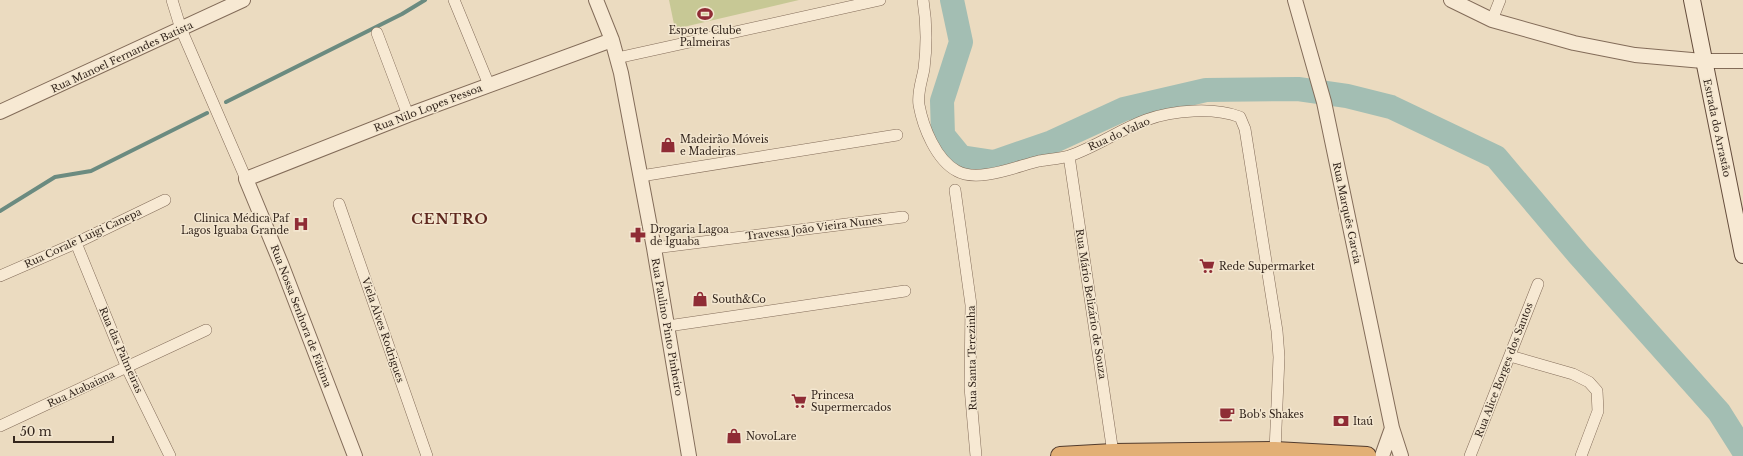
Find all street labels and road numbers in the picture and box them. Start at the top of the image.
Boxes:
street label: Rua Manoel Fernandes Batista [49,18,195,96]
street label: Estrada do Arrastão [1700,78,1734,179]
street label: Rua Nilo Lopes Pessoa [372,81,484,135]
street label: Rua do Valao [1086,114,1152,153]
street label: Rua Marquês Garcia [1330,161,1364,265]
street label: Rua Corale Luigi Canepa [22,205,144,271]
street label: Travessa João Vieira Nunes [745,213,883,243]
street label: Rua Mário Belizário de Souza [1073,228,1109,380]
street label: Rua Nossa Senhora de Fátima [268,243,334,390]
street label: Rua Paulino Pinto Pinheiro [648,257,686,397]
street label: Viela Alves Rodrigues [359,275,407,385]
street label: Rua Alice Borges dos Santos [1472,300,1536,439]
street label: Rua das Palmeiras [96,305,146,395]
street label: Rua Santa Terezinha [965,305,979,411]
street label: Rua Atabaiana [45,368,117,410]

